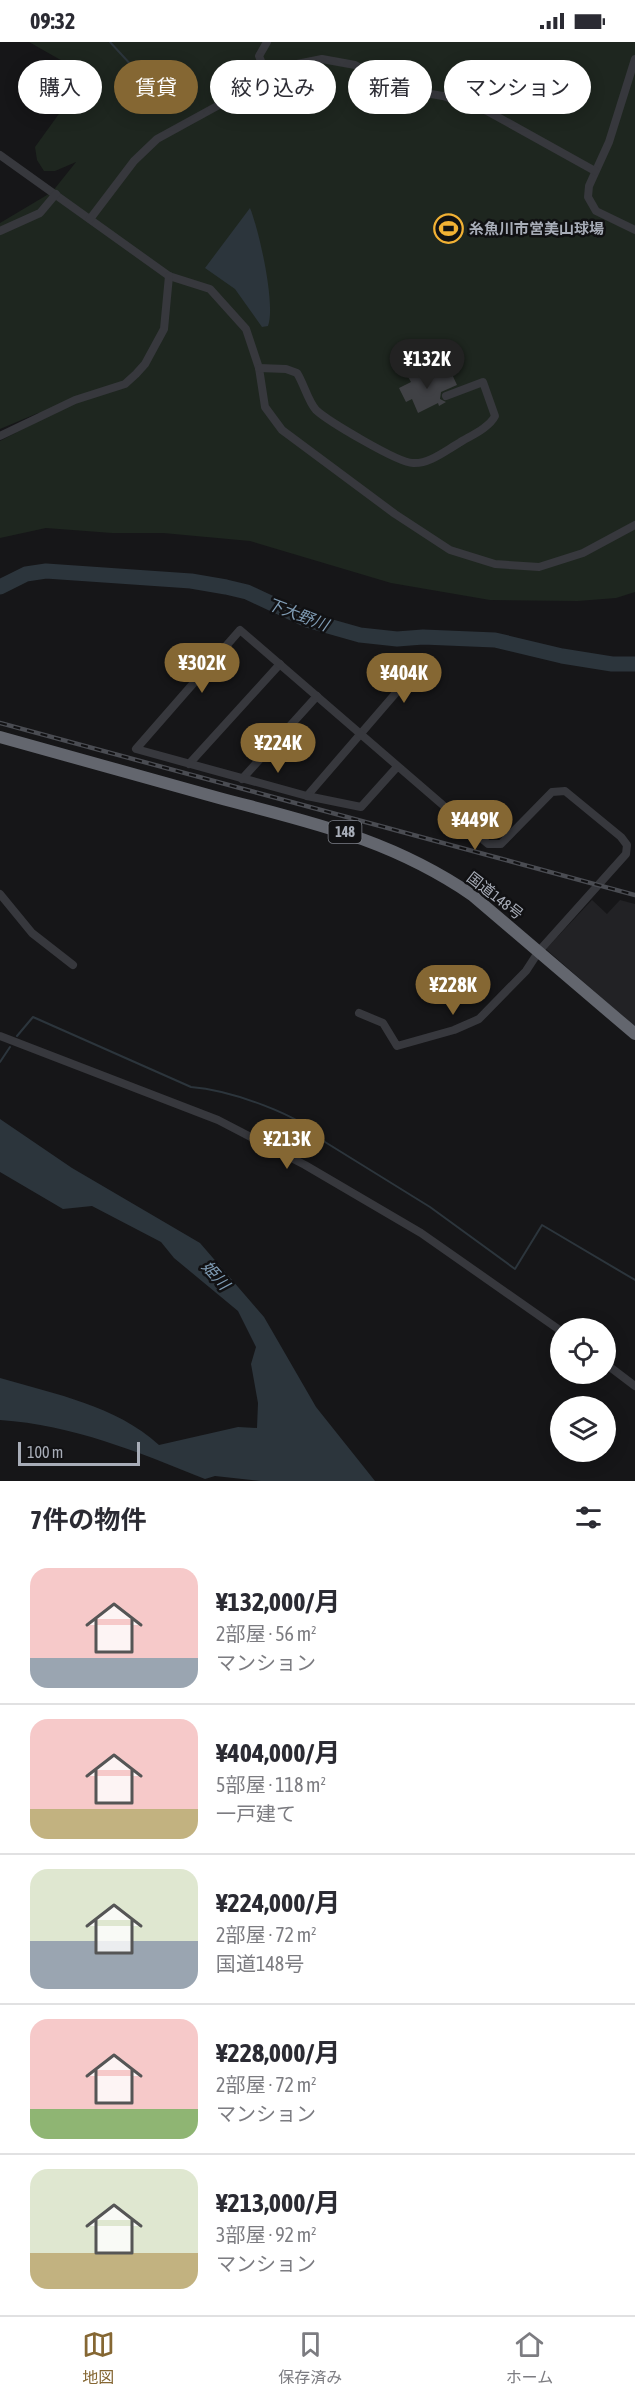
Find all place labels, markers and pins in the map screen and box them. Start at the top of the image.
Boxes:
sports icon: 糸魚川市営美山球場 [432,213,464,245]
place label: 糸魚川市営美山球場 [469,220,604,237]
pin: ¥132K [385,339,469,390]
pin: ¥302K [160,643,244,694]
pin: ¥404K [362,653,446,704]
pin: ¥224K [236,723,320,774]
pin: ¥449K [433,800,517,851]
pin: ¥228K [411,965,495,1016]
pin: ¥213K [245,1119,329,1170]

